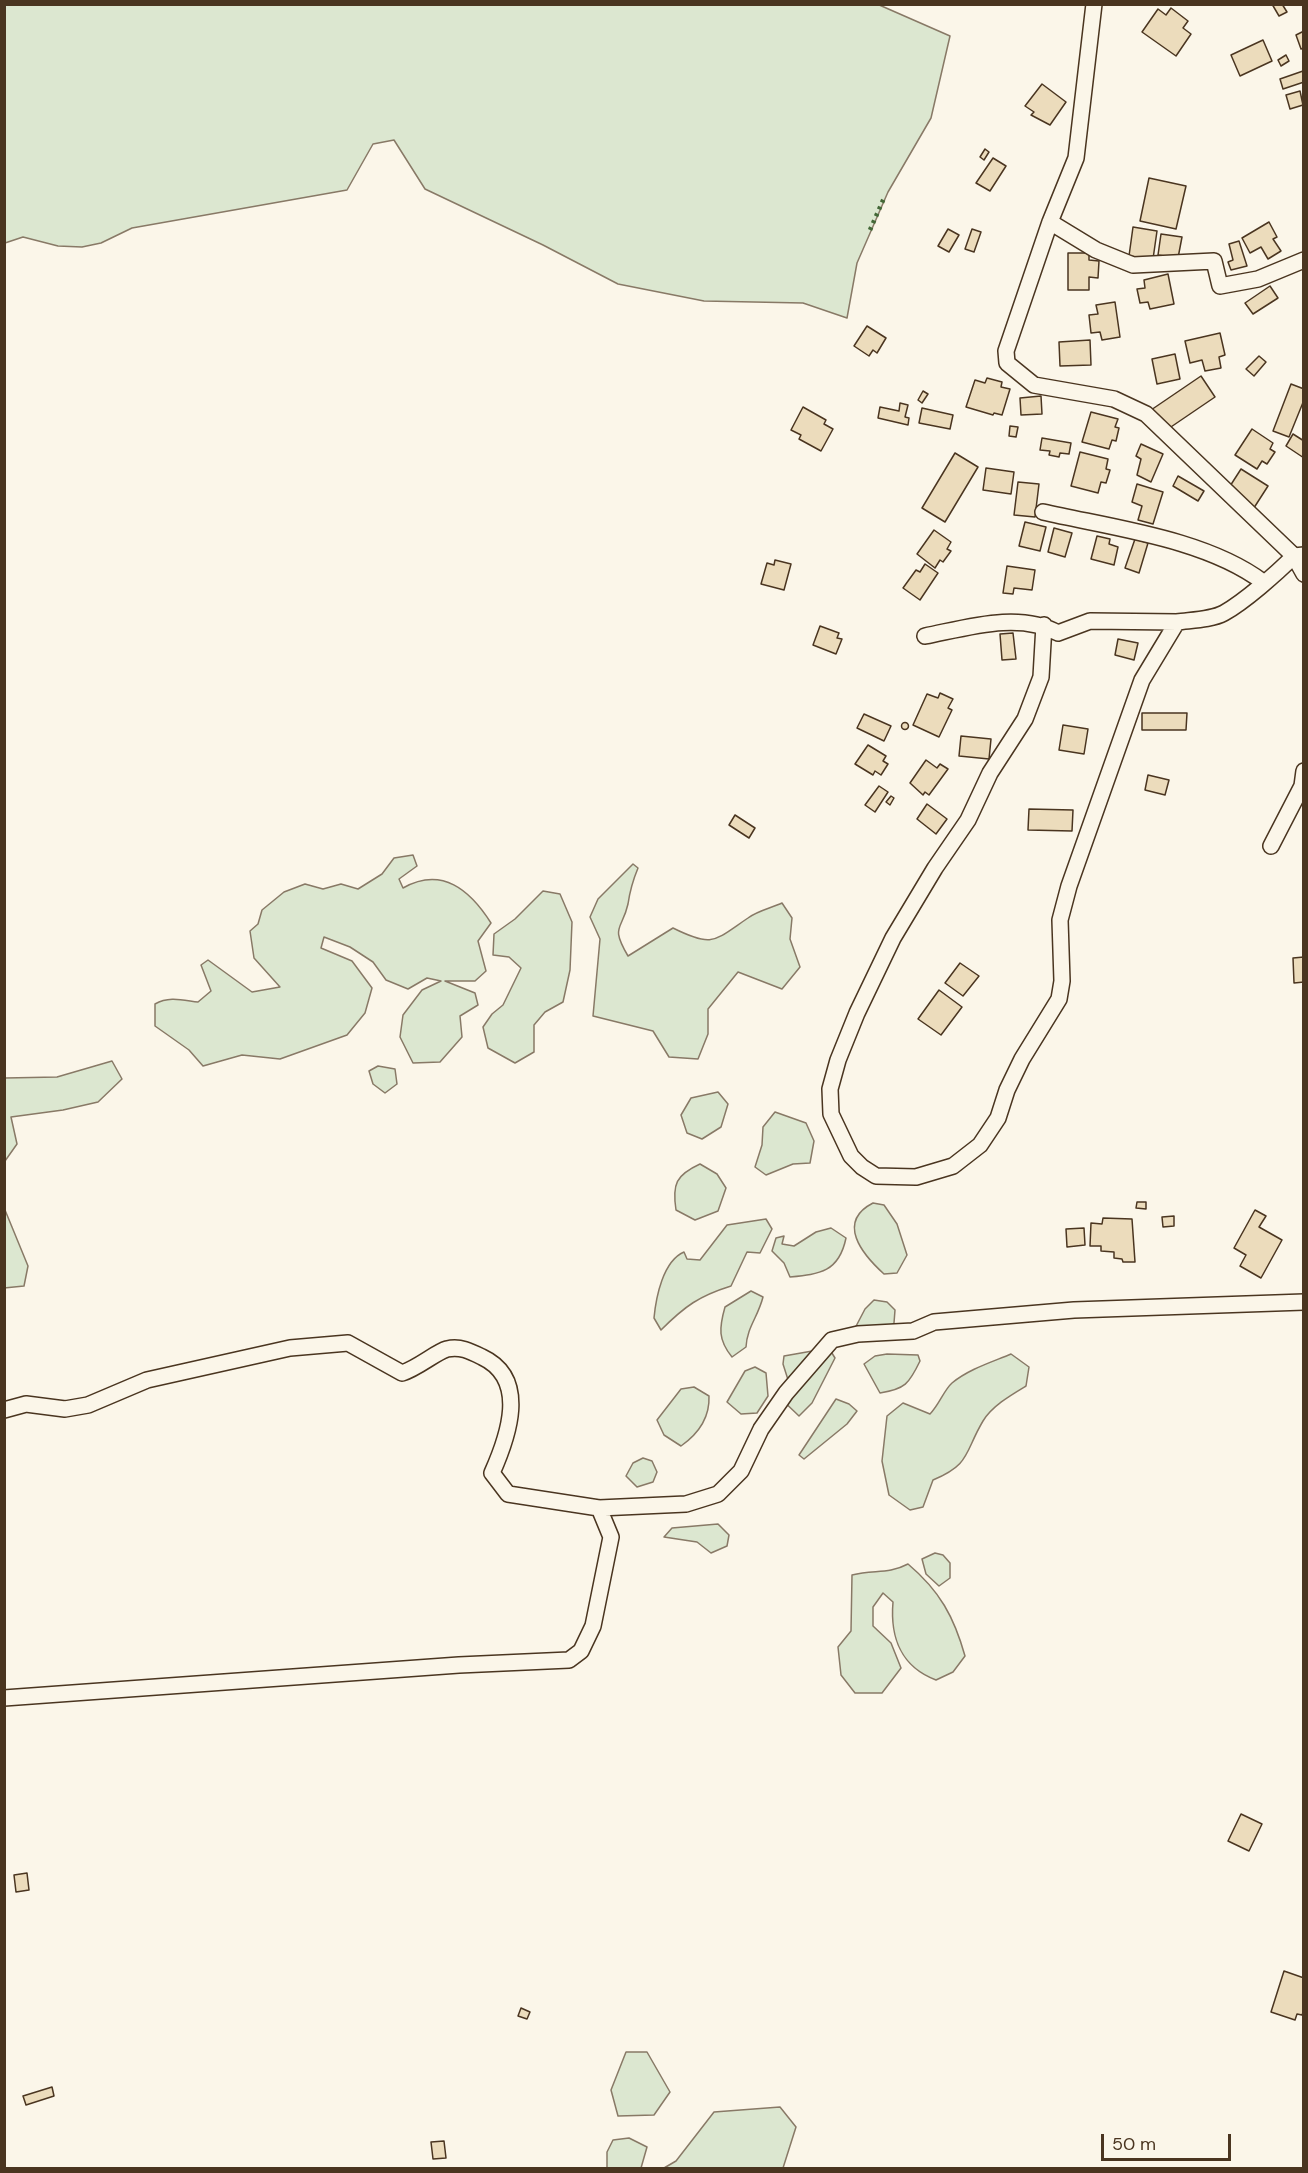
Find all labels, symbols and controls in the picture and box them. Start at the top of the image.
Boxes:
scale bar [1104,2122,1234,2160]
text: 50 m [1112,2132,1156,2156]

